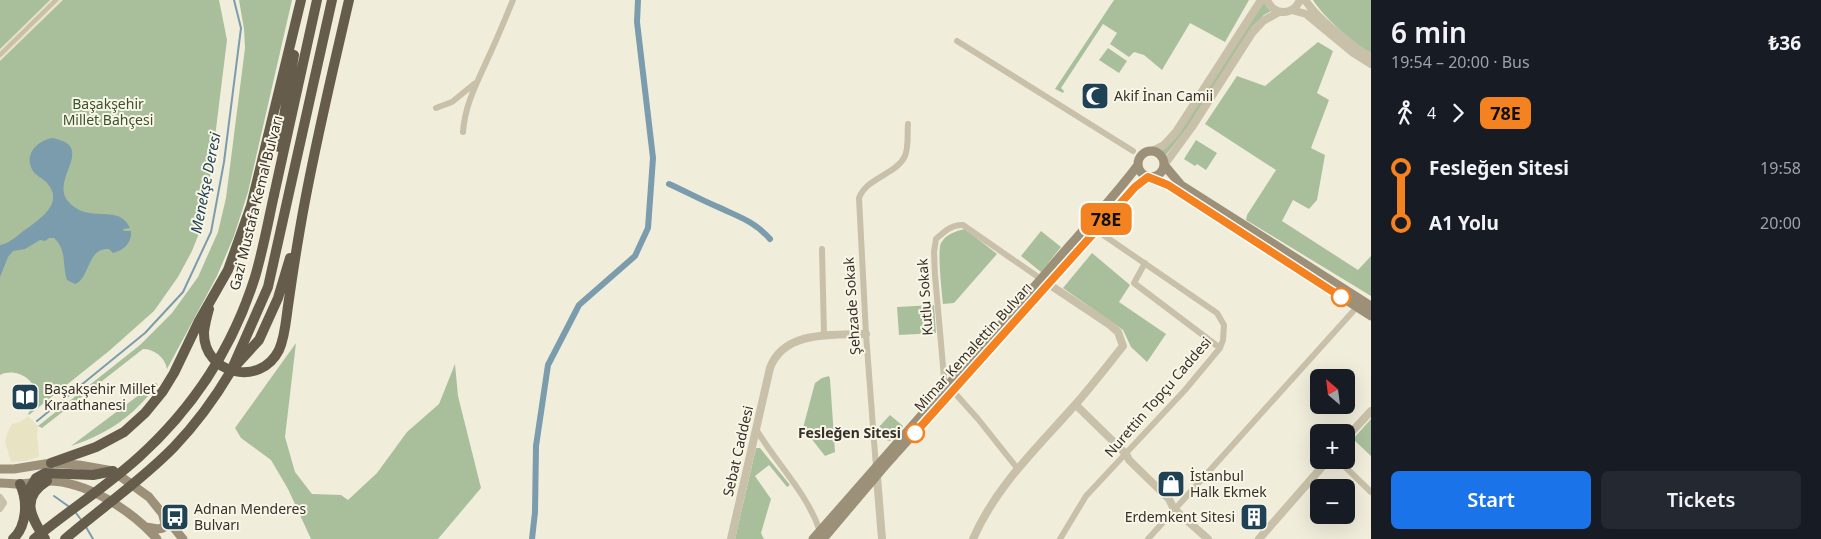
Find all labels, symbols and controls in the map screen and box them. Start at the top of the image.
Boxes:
text: 6 min [1391,13,1467,51]
text: ₺36 [1768,30,1801,56]
text: 19:54 – 20:00 · Bus [1391,51,1530,73]
mosque icon: Akif İnan Camii [1080,81,1110,111]
place label: Akif İnan Camii [1114,86,1213,105]
park label: Başakşehir Millet Bahçesi [63,94,153,129]
icon: walk [1391,99,1419,127]
icon: forward [1444,99,1472,127]
text: 78E [1490,101,1521,125]
text: 4 [1427,102,1436,124]
street label: Gazi Mustafa Kemal Bulvarı [225,113,286,292]
water label: Menekşe Deresi [185,129,225,235]
text: Fesleğen Sitesi [1429,155,1569,181]
text: 19:58 [1760,157,1801,179]
line badge: 78E [1077,203,1135,235]
text: 78E [1091,207,1121,231]
text: A1 Yolu [1429,210,1499,236]
text: 20:00 [1760,212,1801,234]
street label: Şehzade Sokak [839,256,864,355]
street label: Kutlu Sokak [912,257,937,336]
street label: Mimar Kemalettin Bulvarı [910,278,1036,415]
unlabelled marker [1331,287,1351,307]
street label: Nurettin Topçu Caddesi [1100,332,1215,461]
north arrow [1310,369,1355,414]
map controls [1310,369,1355,524]
place label: Başakşehir Millet Kıraathanesi [44,379,156,414]
library icon: Başakşehir Millet Kıraathanesi [10,382,40,412]
street label: Sebat Caddesi [718,403,757,498]
place label: Fesleğen Sitesi [798,423,901,442]
marker: Fesleğen Sitesi [905,423,925,443]
button: + [1310,424,1355,469]
place label: İstanbul Halk Ekmek [1190,466,1267,501]
shop icon: İstanbul Halk Ekmek [1156,469,1186,499]
button: Start [1391,471,1591,529]
button: Tickets [1601,471,1801,529]
button: − [1310,479,1355,524]
place label: Adnan Menderes Bulvarı [194,499,307,534]
bus stop icon: Adnan Menderes Bulvarı [160,502,190,532]
building icon: Erdemkent Sitesi [1239,502,1269,532]
place label: Erdemkent Sitesi [1125,507,1235,526]

